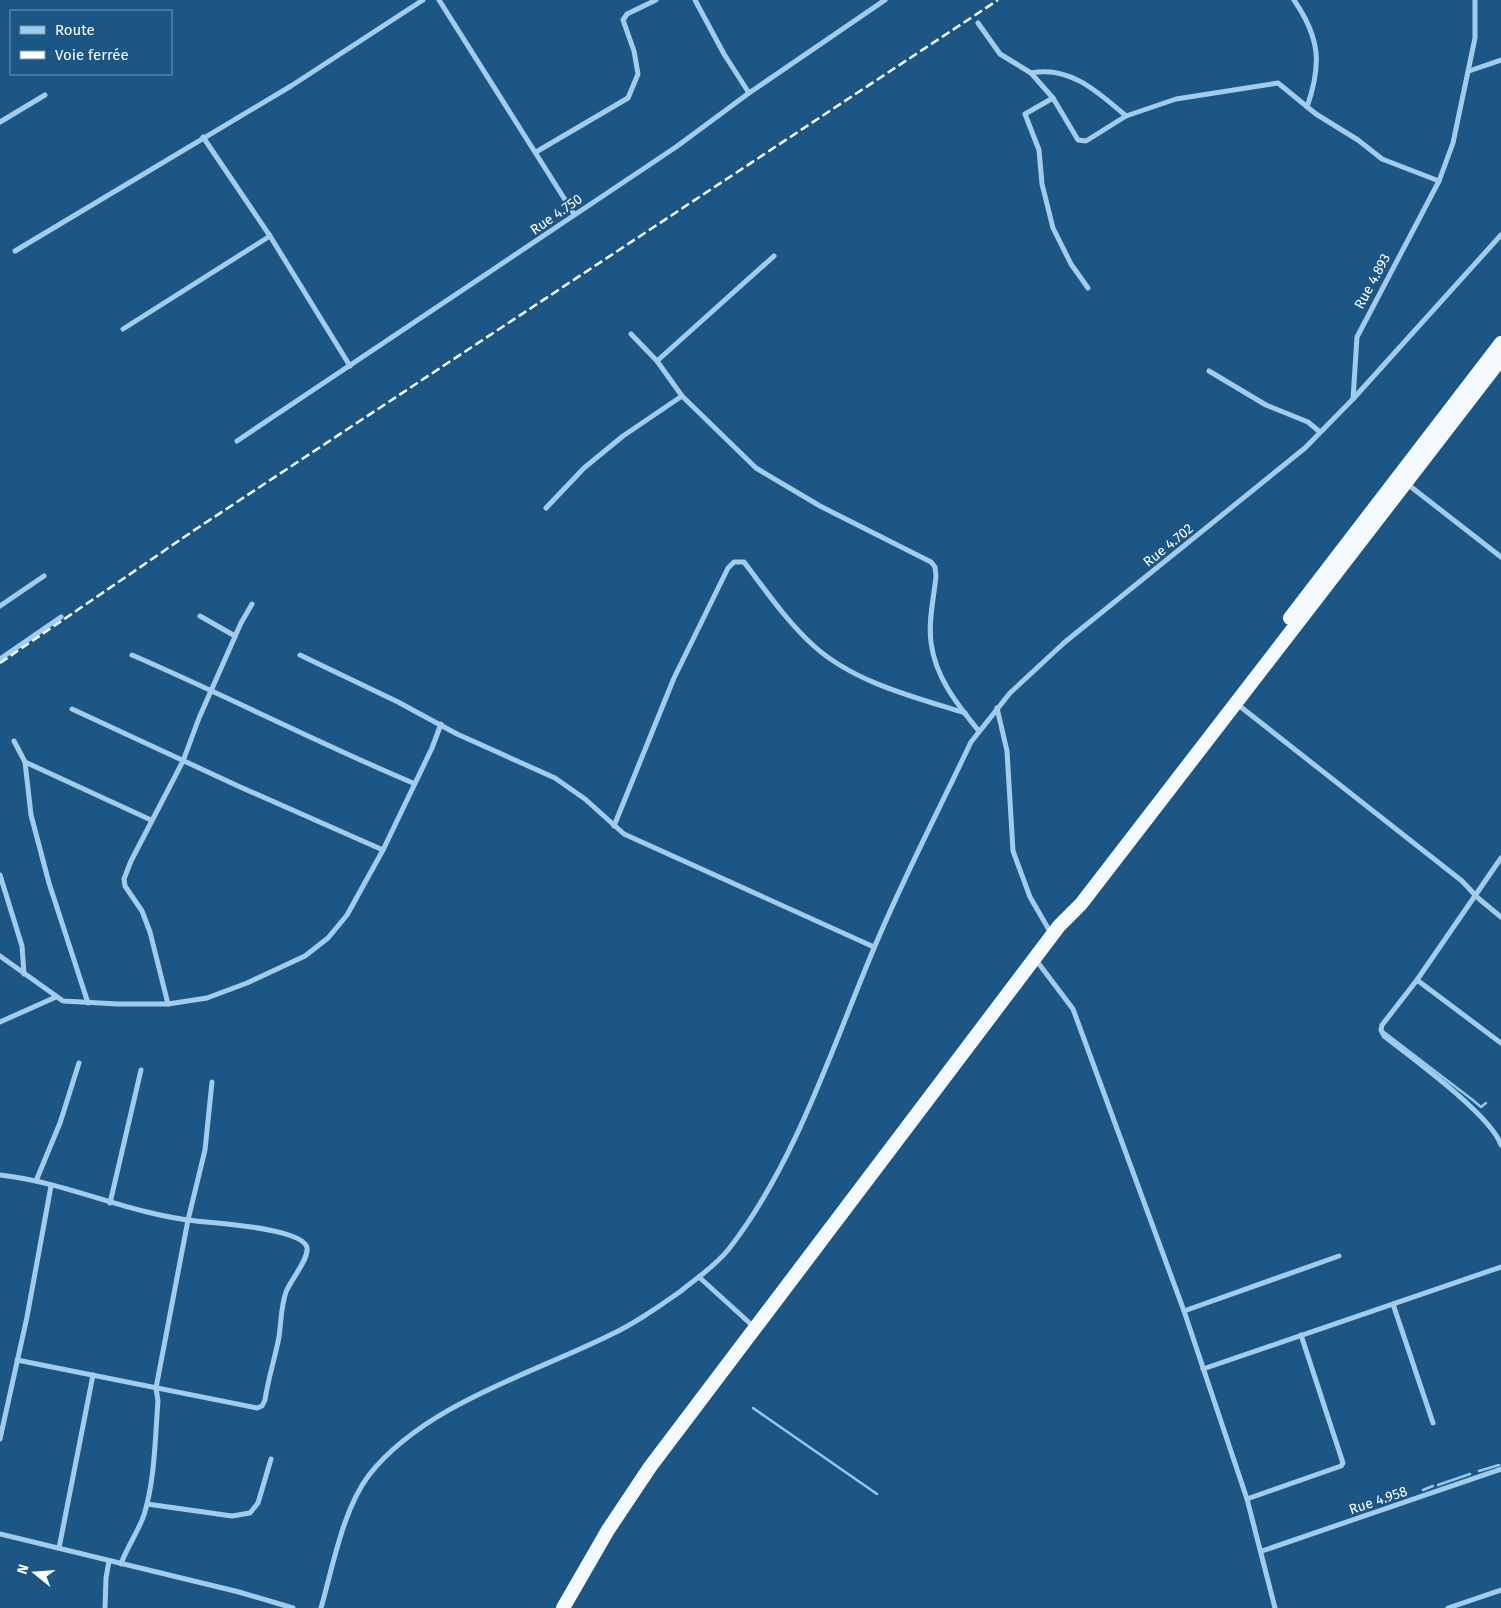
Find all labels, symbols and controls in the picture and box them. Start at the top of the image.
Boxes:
legend [10,10,172,75]
text: Route [55,21,95,39]
text: Voie ferrée [55,46,129,64]
street label: Rue 4.750 [527,190,586,238]
street label: Rue 4.893 [1351,251,1394,312]
street label: Rue 4.702 [1140,520,1197,571]
street label: Rue 4.958 [1347,1482,1410,1518]
north arrow [10,1548,60,1598]
text: N [14,1562,33,1576]

